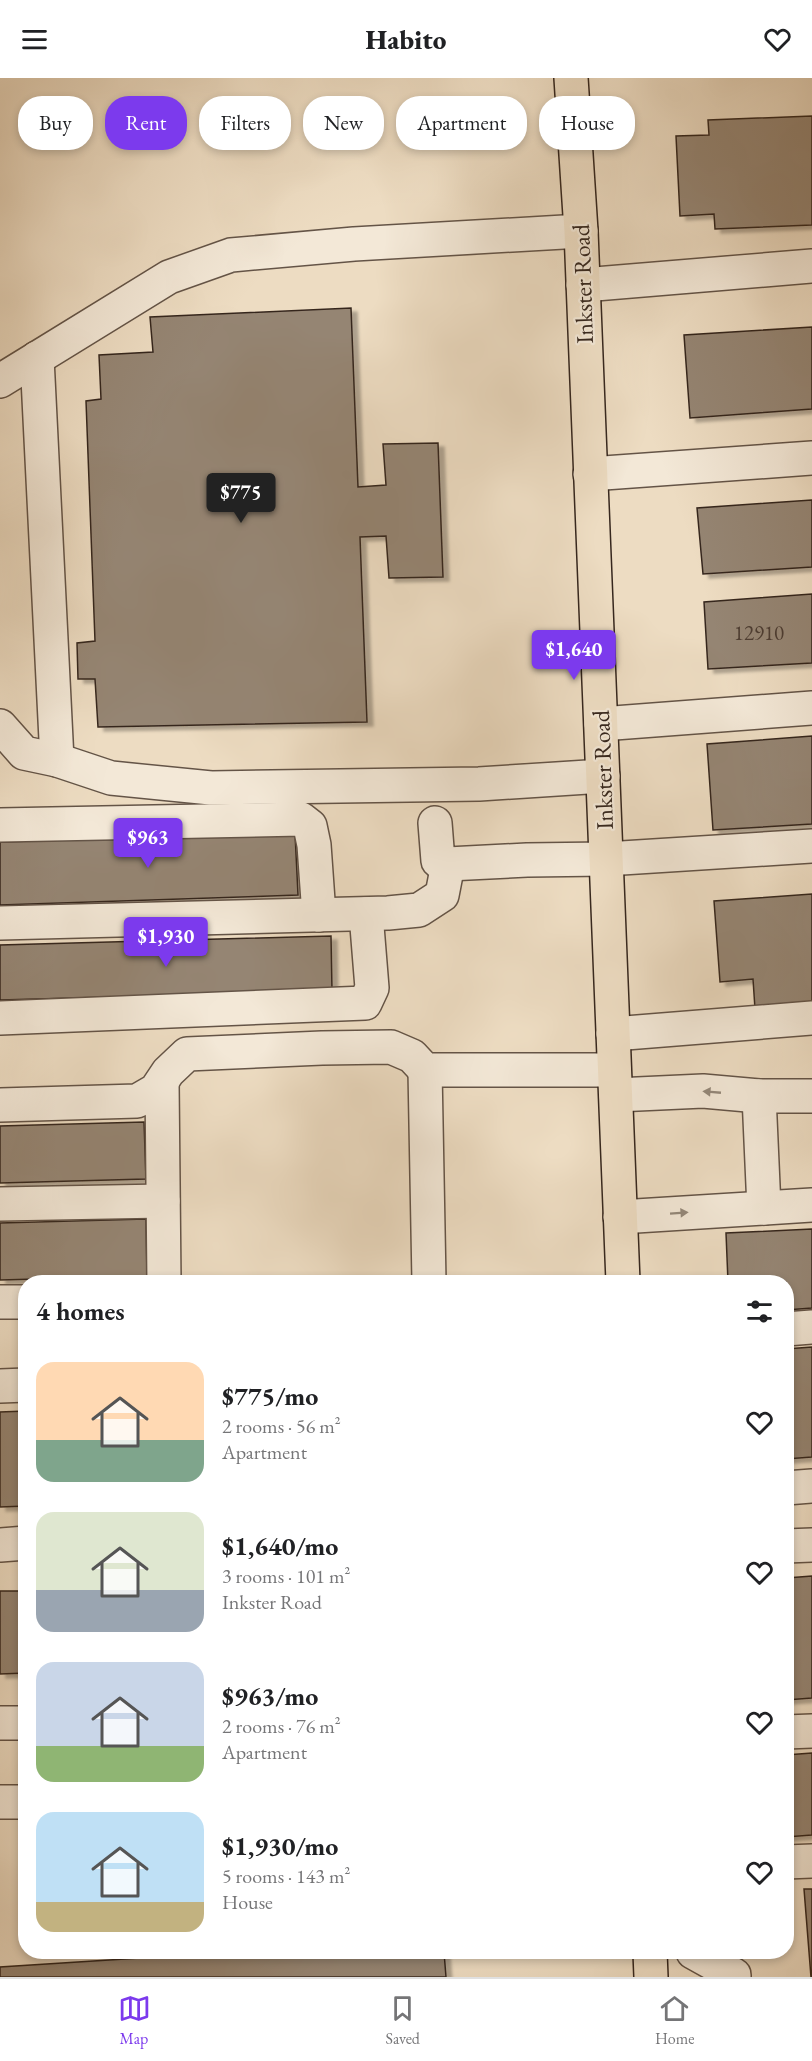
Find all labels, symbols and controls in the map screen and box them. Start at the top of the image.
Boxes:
text: Habito [366,22,446,57]
icon: menu [18,23,51,56]
icon: heart [761,23,794,56]
chip: Buy [18,96,93,150]
chip: Rent [105,96,187,150]
chip: Filters [199,96,291,150]
chip: New [303,96,384,150]
chip: Apartment [396,96,527,150]
chip: House [539,96,635,150]
street label: Inkster Road [565,223,600,344]
pin: $775 [205,473,277,524]
text: $775 [221,479,261,505]
house number: 12910 [734,619,784,646]
pin: $1,640 [525,630,623,681]
text: $1,640 [546,636,602,662]
street label: Inkster Road [585,709,620,830]
pin: $963 [112,818,184,869]
text: $963 [128,824,168,850]
pin: $1,930 [117,917,215,968]
text: $1,930 [138,923,194,949]
one-way arrow [702,1087,721,1097]
one-way arrow [669,1208,688,1218]
text: 4 homes [36,1294,125,1328]
icon: filters [743,1295,776,1328]
text: $775/mo [222,1379,318,1413]
icon: home [84,1386,156,1458]
icon: heart [743,1406,776,1439]
text: 2 rooms · 56 m² [222,1413,341,1439]
text: Apartment [222,1439,307,1465]
text: $1,640/mo [222,1529,338,1563]
icon: home [84,1536,156,1608]
icon: heart [743,1556,776,1589]
text: 3 rooms · 101 m² [222,1563,350,1589]
text: Inkster Road [222,1589,322,1615]
text: $963/mo [222,1679,318,1713]
icon: home [84,1686,156,1758]
icon: heart [743,1706,776,1739]
text: 2 rooms · 76 m² [222,1713,341,1739]
text: Apartment [222,1739,307,1765]
text: $1,930/mo [222,1829,338,1863]
icon: home [84,1836,156,1908]
icon: heart [743,1856,776,1889]
text: 5 rooms · 143 m² [222,1863,350,1889]
text: House [222,1889,273,1915]
tab: Map [118,1992,151,2049]
tab: Saved [386,1992,420,2049]
tab: Home [655,1992,694,2049]

